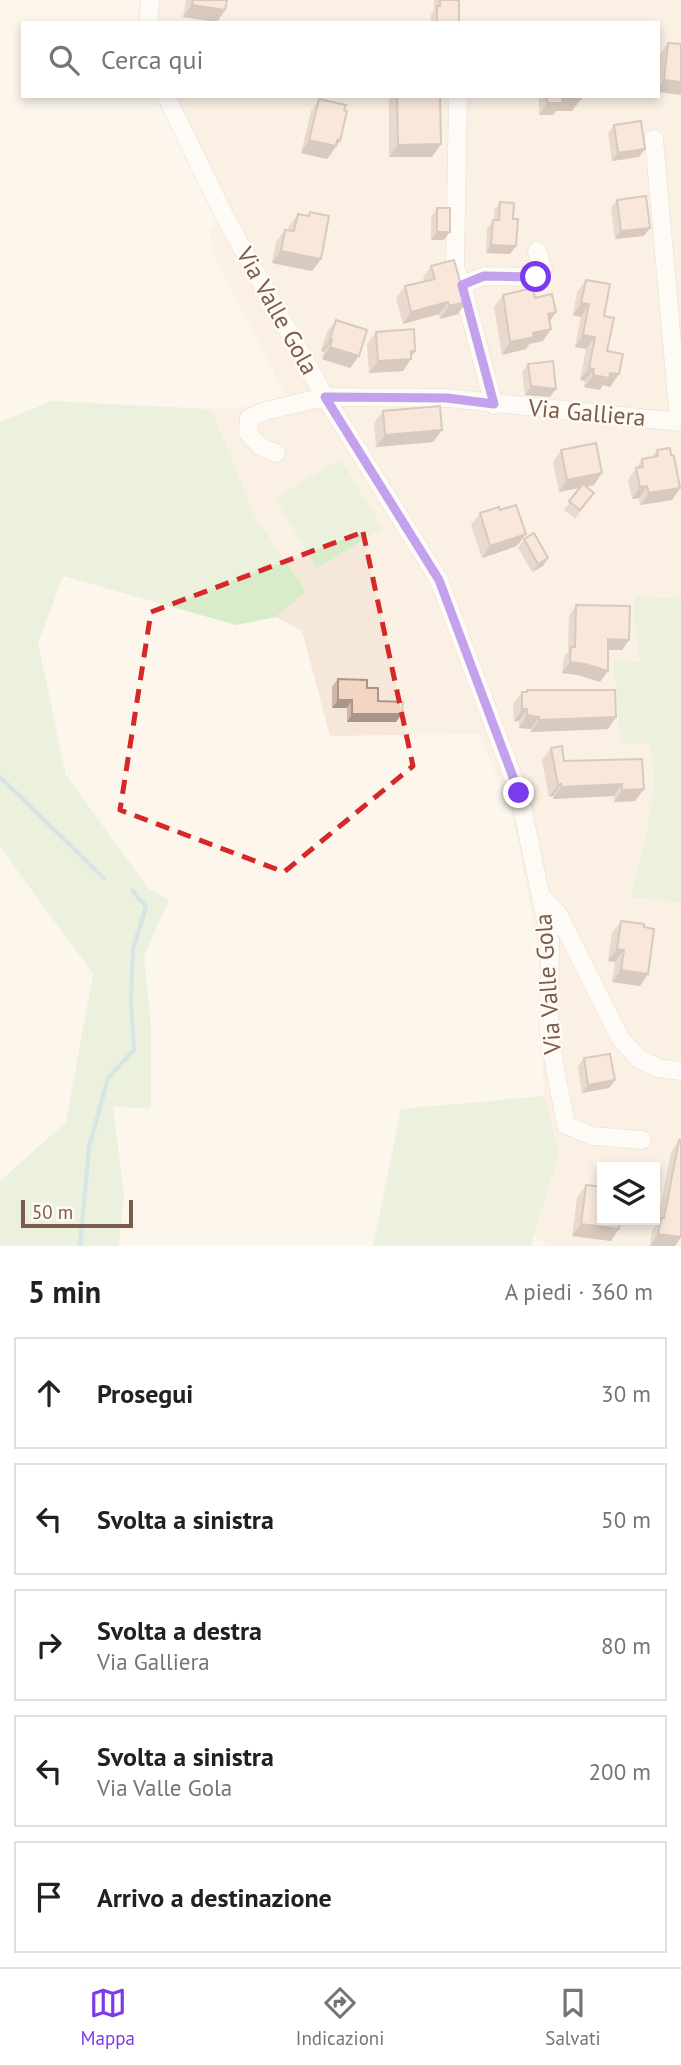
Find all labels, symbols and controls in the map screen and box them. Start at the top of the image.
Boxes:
search box [21,21,660,98]
icon: search [45,41,83,79]
text: Cerca qui [101,43,204,76]
street label: Via Valle Gola [229,241,325,380]
route start [520,261,551,292]
street label: Via Galliera [526,392,647,433]
route end [503,777,534,808]
street label: Via Valle Gola [527,913,568,1056]
map controls [597,1162,660,1225]
button: layers [597,1162,660,1225]
scale bar [21,1197,133,1229]
text: 50 m [32,1200,73,1224]
text: 5 min [28,1272,101,1311]
text: A piedi · 360 m [505,1277,653,1306]
icon: ahead [30,1374,68,1412]
text: Prosegui [97,1377,193,1410]
text: 30 m [601,1379,651,1408]
icon: left [30,1500,68,1538]
text: Svolta a sinistra [97,1503,274,1536]
text: 50 m [601,1505,651,1534]
text: Svolta a destra [97,1614,262,1647]
icon: right [30,1626,68,1664]
text: 80 m [601,1631,651,1660]
text: Via Galliera [97,1647,210,1676]
text: Svolta a sinistra [97,1740,274,1773]
icon: left [30,1752,68,1790]
text: 200 m [589,1757,651,1786]
text: Via Valle Gola [97,1773,232,1802]
icon: arrive [30,1878,68,1916]
text: Arrivo a destinazione [97,1881,332,1914]
tab: Mappa [80,1984,135,2050]
tab: Indicazioni [296,1984,384,2050]
tab: Salvati [545,1984,600,2050]

